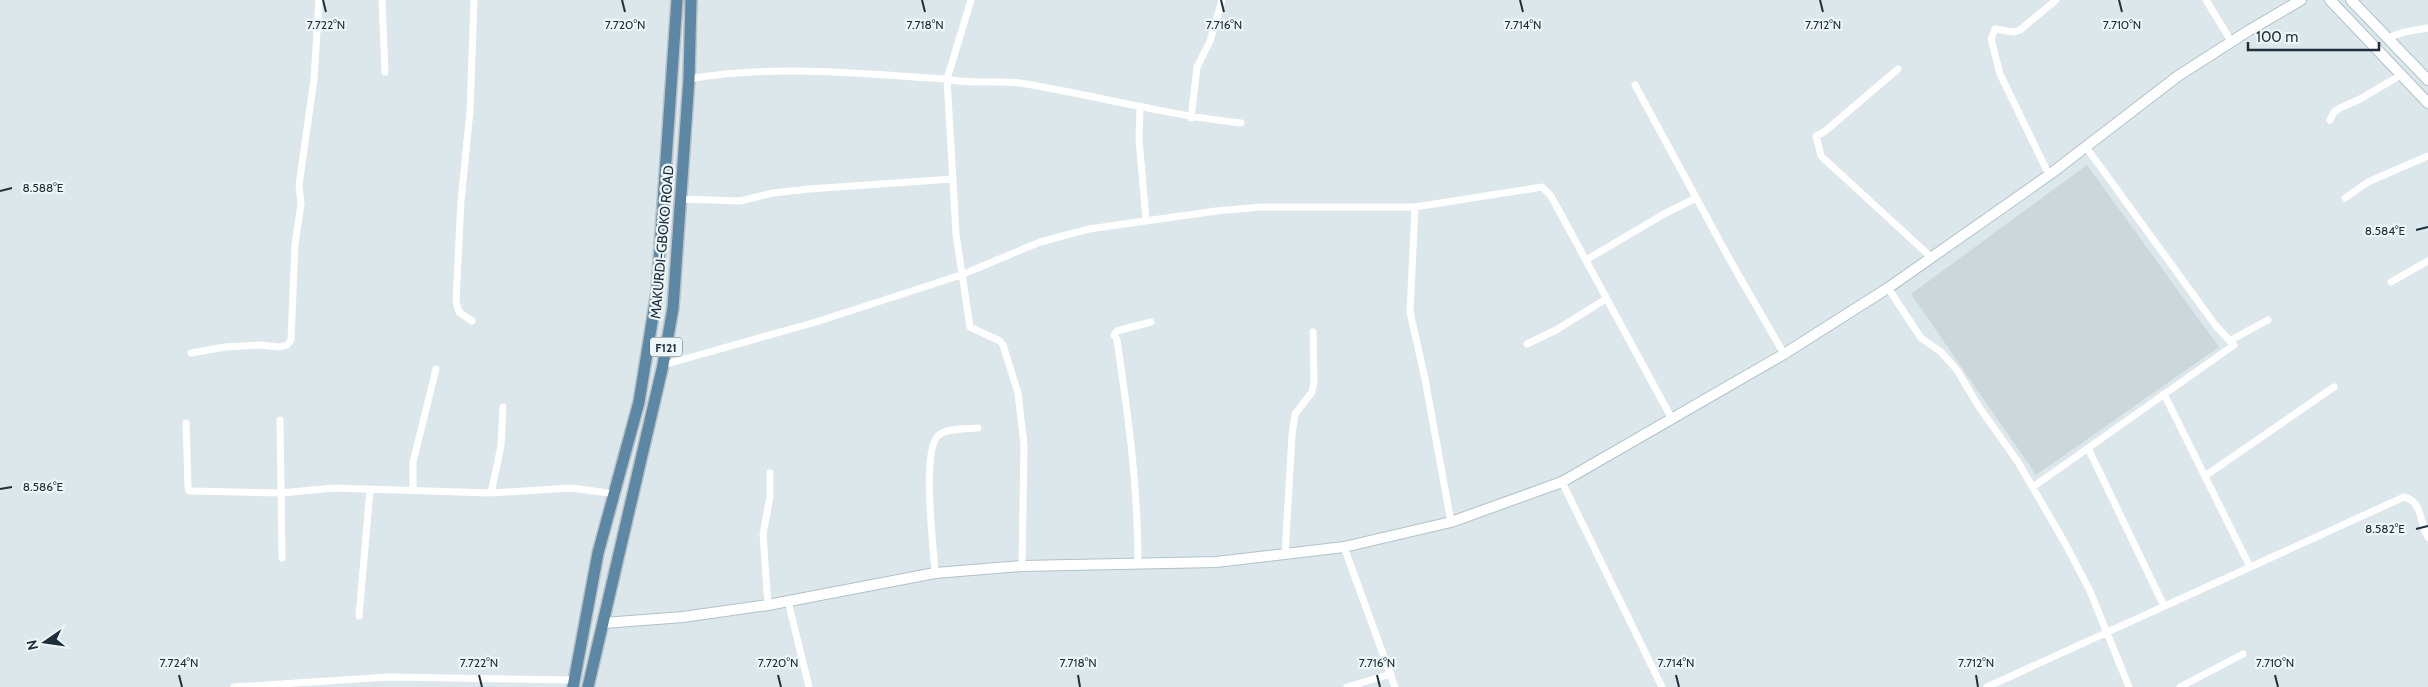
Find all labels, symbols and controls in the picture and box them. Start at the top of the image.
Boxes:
text: 7.722°N [307,17,345,32]
text: 7.720°N [605,17,645,32]
text: 7.718°N [906,17,944,32]
text: 7.716°N [1206,17,1242,32]
text: 7.714°N [1505,17,1541,32]
text: 7.712°N [1805,17,1841,32]
text: 7.710°N [2103,17,2141,32]
scale bar [2248,20,2379,52]
text: 100 m [2256,28,2298,46]
street label: MAKURDI-GBOKO ROAD [646,164,678,320]
text: 8.588°E [23,180,64,195]
text: 8.584°E [2365,223,2406,238]
road number: F121 [650,338,682,357]
text: 8.586°E [23,479,64,494]
text: 8.582°E [2365,521,2405,536]
north arrow [20,617,70,667]
text: N [22,638,42,652]
text: 7.724°N [159,655,199,670]
text: 7.722°N [460,655,498,670]
text: 7.720°N [758,655,798,670]
text: 7.718°N [1059,655,1097,670]
text: 7.716°N [1359,655,1395,670]
text: 7.714°N [1658,655,1694,670]
text: 7.712°N [1958,655,1994,670]
text: 7.710°N [2256,655,2294,670]

